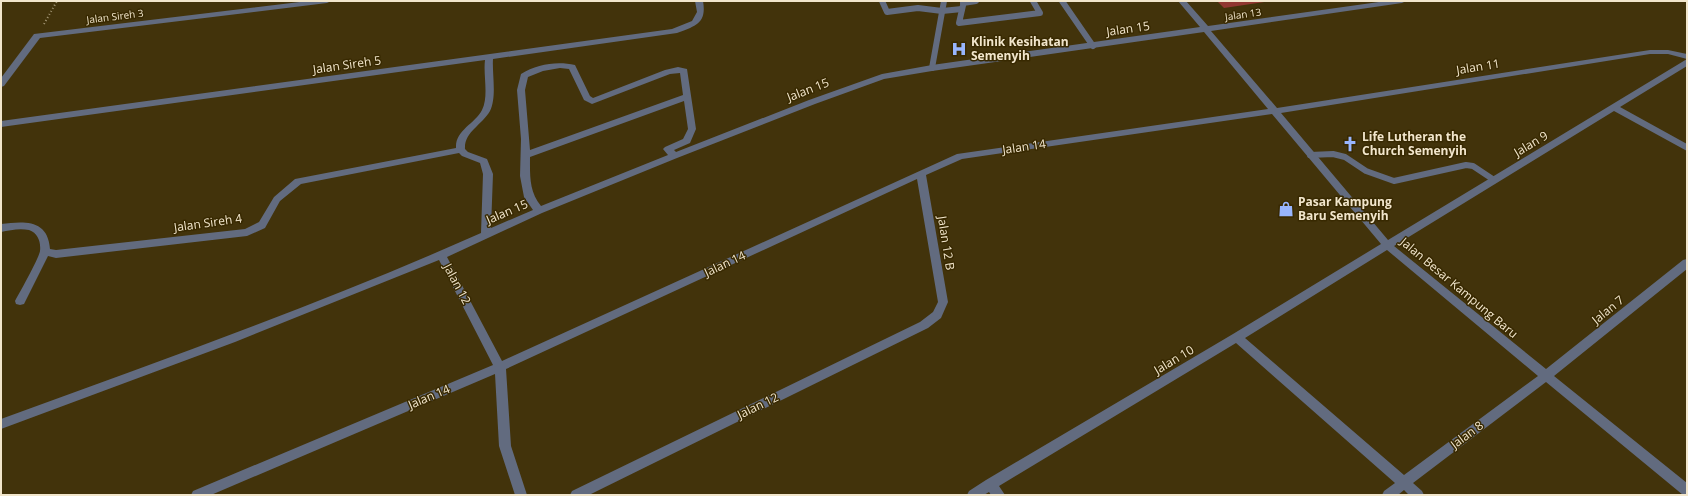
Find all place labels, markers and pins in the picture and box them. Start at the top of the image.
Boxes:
place label: Klinik Kesihatan Semenyih [971,33,1069,64]
hospital icon: Klinik Kesihatan Semenyih [950,40,968,58]
place label: Life Lutheran the Church Semenyih [1362,128,1467,159]
church icon: Life Lutheran the Church Semenyih [1341,135,1359,153]
place label: Pasar Kampung Baru Semenyih [1298,193,1392,224]
shop icon: Pasar Kampung Baru Semenyih [1277,200,1295,218]

